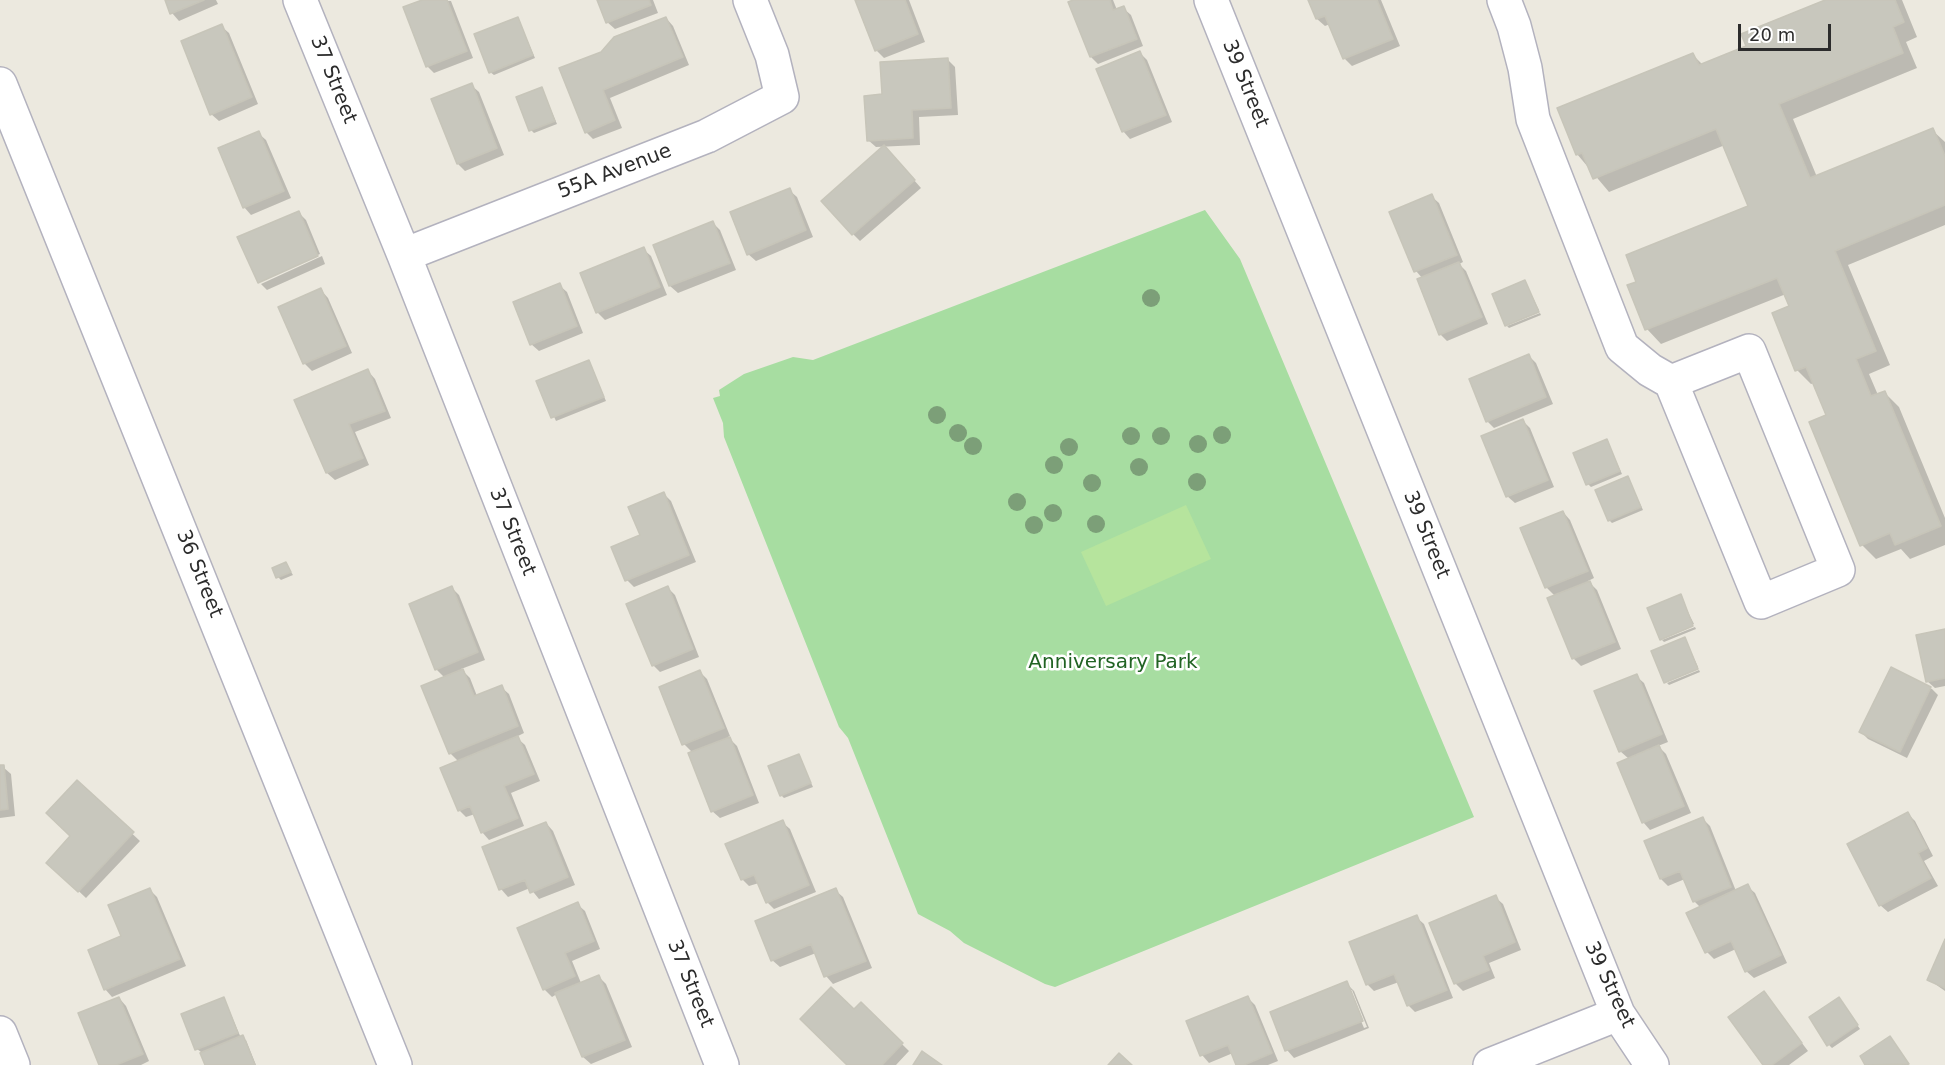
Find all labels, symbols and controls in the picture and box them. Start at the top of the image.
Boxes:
scale bar [1741,12,1834,50]
text: 20 m [1749,24,1795,45]
street label: 37 Street [305,33,361,127]
street label: 39 Street [1217,37,1273,131]
street label: 55A Avenue [555,139,675,205]
street label: 37 Street [484,485,540,579]
street label: 39 Street [1398,488,1454,582]
street label: 36 Street [171,527,227,621]
park label: Anniversary Park [1028,651,1198,675]
street label: 37 Street [662,937,718,1031]
street label: 39 Street [1579,938,1639,1032]

